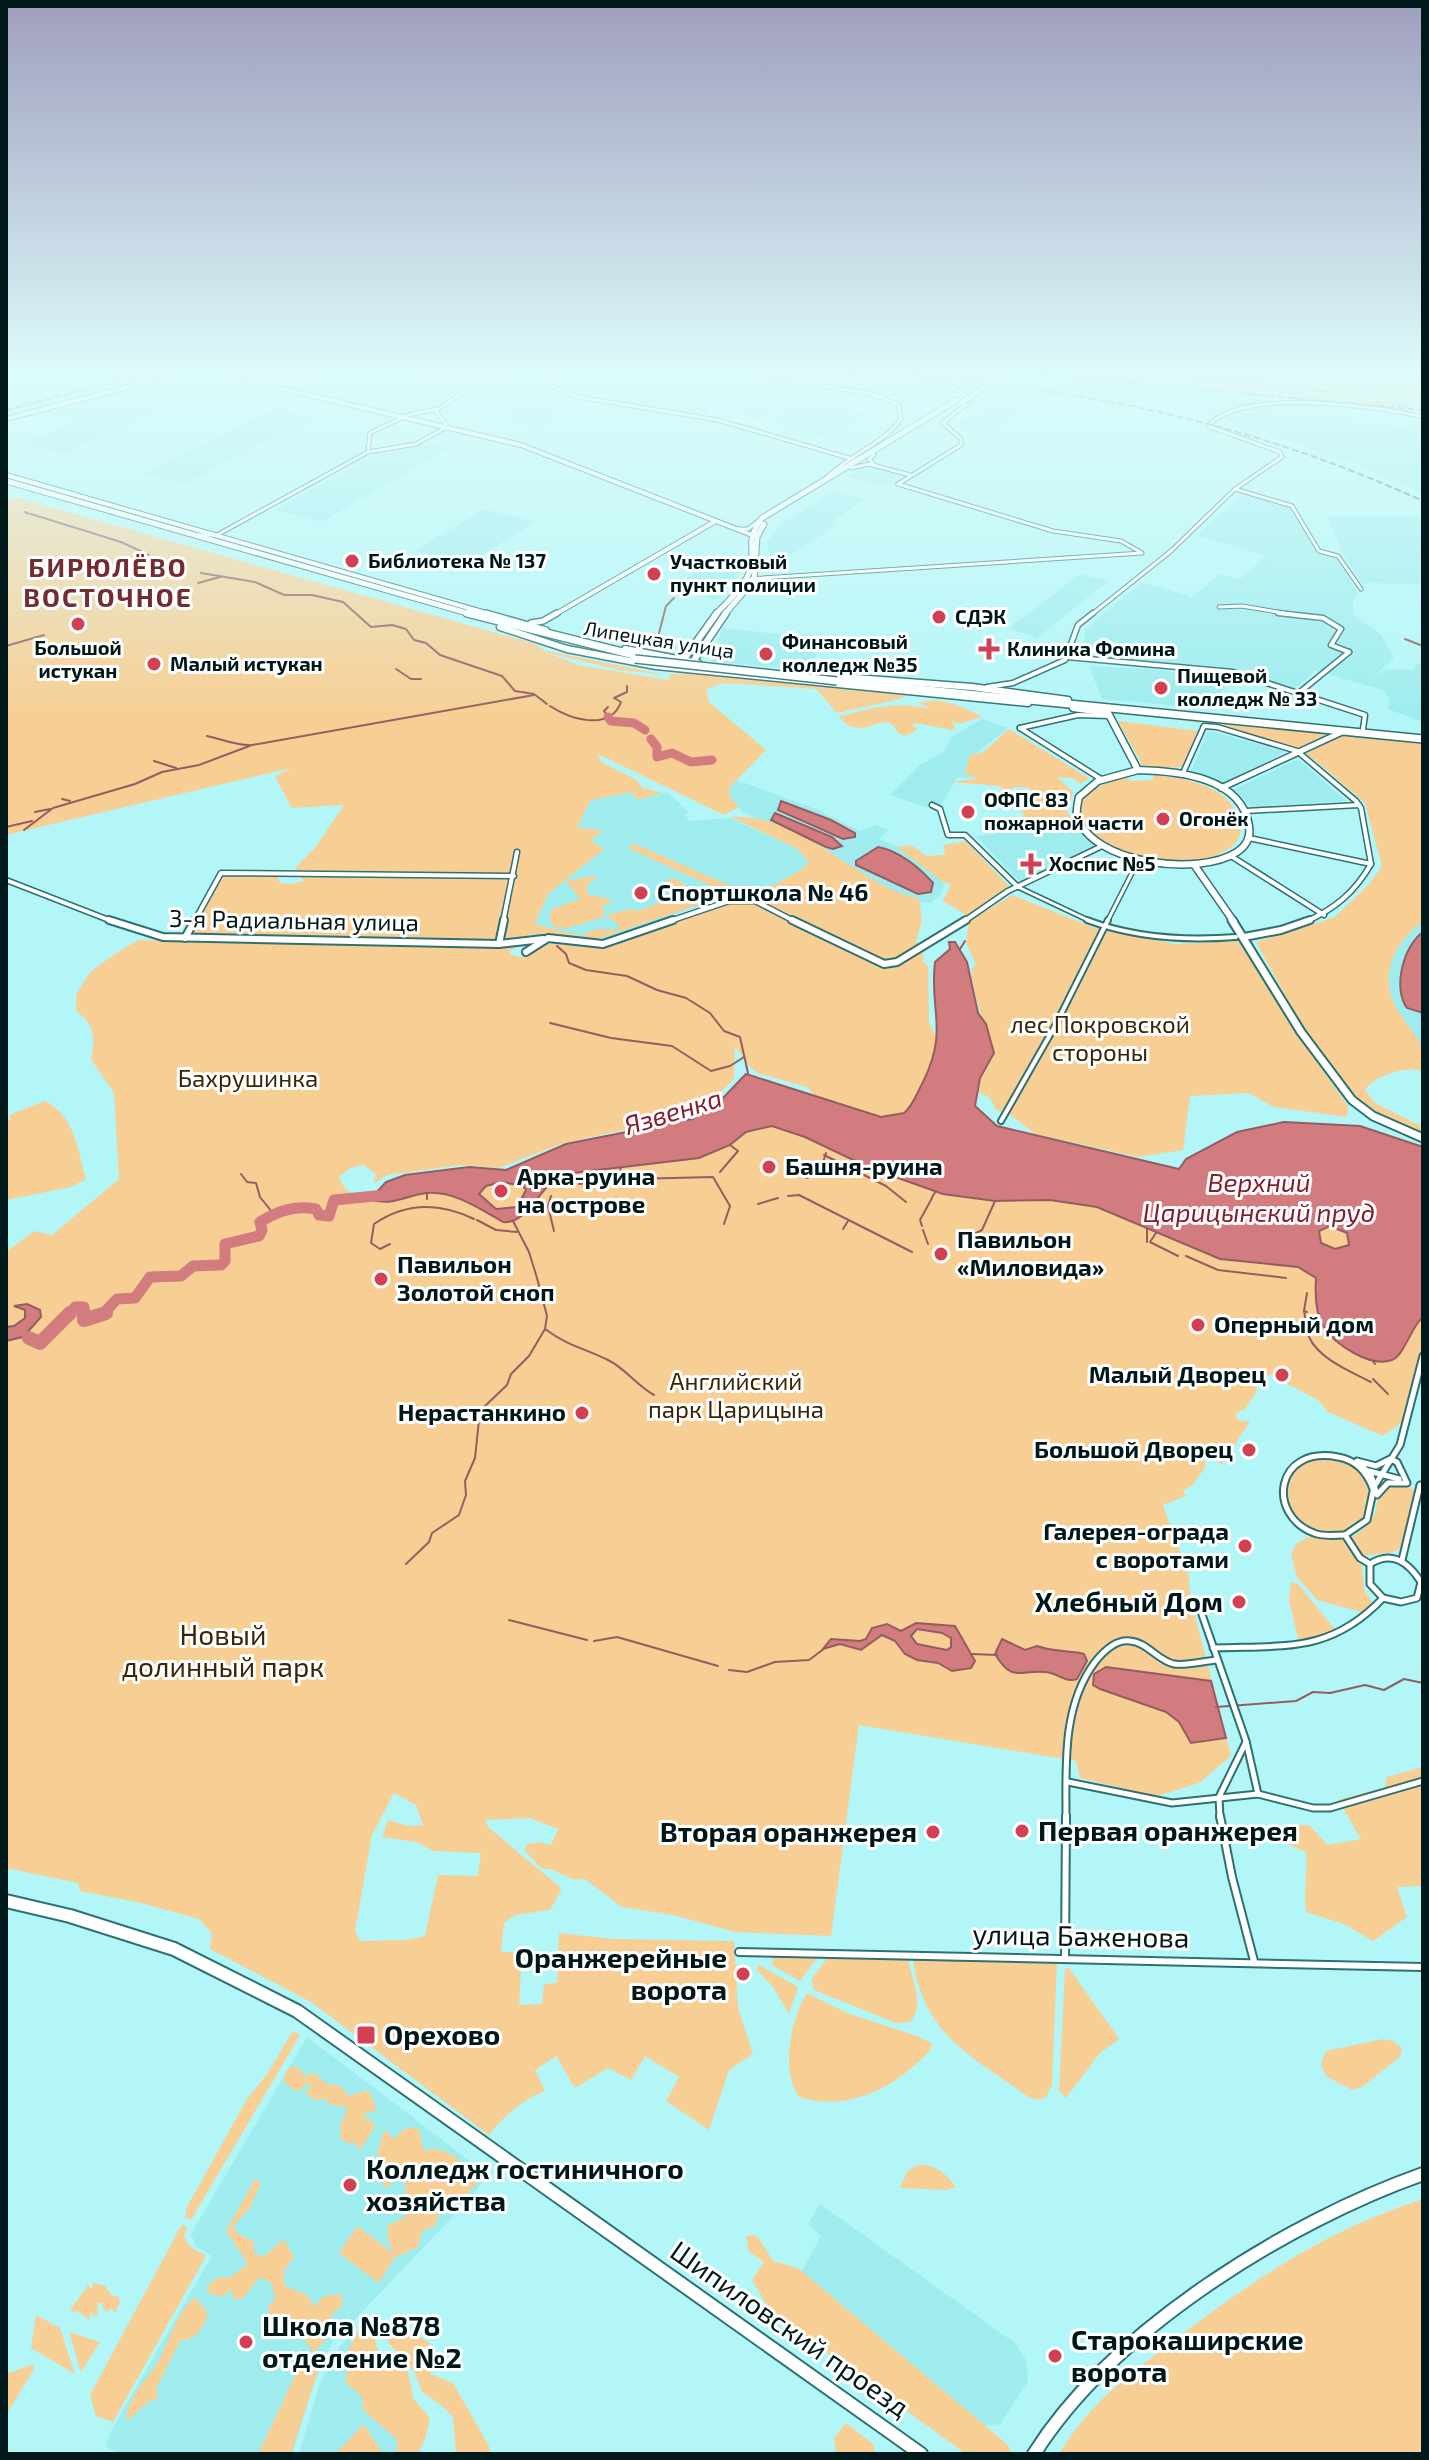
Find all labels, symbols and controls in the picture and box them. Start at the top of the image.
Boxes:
place label: Библиотека № 137 [368,548,546,572]
place label: Участковый пункт полиции [670,549,816,596]
district label: БИРЮЛЁВО ВОСТОЧНОЕ [23,551,193,612]
marker: Библиотека № 137 [343,552,361,570]
marker: Участковый пункт полиции [645,565,663,583]
place label: СДЭК [955,604,1006,628]
marker: СДЭК [930,608,948,626]
marker: Большой истукан [69,615,87,633]
street label: Липецкая улица [582,615,736,664]
place label: Финансовый колледж №35 [782,629,918,676]
place label: Большой истукан [34,635,122,682]
place label: Клиника Фомина [1007,636,1176,660]
marker: Клиника Фомина [978,638,1000,660]
marker: Финансовый колледж №35 [757,645,775,663]
place label: Малый истукан [170,651,323,675]
marker: Малый истукан [145,655,163,673]
place label: Пищевой колледж № 33 [1177,663,1317,710]
marker: Пищевой колледж № 33 [1152,679,1170,697]
place label: ОФПС 83 пожарной части [984,787,1144,834]
marker: ОФПС 83 пожарной части [959,803,977,821]
place label: Огонёк [1179,806,1249,830]
marker: Огонёк [1154,810,1172,828]
place label: Хоспис №5 [1049,851,1156,875]
marker: Хоспис №5 [1020,853,1042,875]
place label: Спортшкола № 46 [657,877,868,906]
marker: Спортшкола № 46 [632,884,650,902]
street label: 3-я Радиальная улица [169,903,419,937]
park label: лес Покровской стороны [1010,1009,1190,1066]
park label: Бахрушинка [178,1063,318,1093]
water label: Язвенка [620,1081,725,1140]
place label: Башня-руина [785,1151,943,1180]
marker: Башня-руина [760,1158,778,1176]
place label: Арка-руина на острове [517,1161,655,1218]
water label: Верхний Царицынский пруд [1143,1166,1375,1227]
marker: Арка-руина на острове [492,1182,510,1200]
place label: Павильон «Миловида» [957,1224,1104,1281]
marker: Павильон «Миловида» [932,1245,950,1263]
place label: Павильон Золотой сноп [397,1249,555,1306]
marker: Павильон Золотой сноп [372,1270,390,1288]
place label: Оперный дом [1214,1309,1374,1338]
marker: Оперный дом [1189,1316,1207,1334]
place label: Малый Дворец [1089,1359,1266,1388]
park label: Английский парк Царицына [648,1366,824,1423]
marker: Малый Дворец [1273,1366,1291,1384]
place label: Нерастанкино [398,1397,566,1426]
marker: Нерастанкино [573,1404,591,1422]
place label: Большой Дворец [1034,1434,1233,1463]
marker: Большой Дворец [1240,1441,1258,1459]
place label: Галерея-ограда с воротами [1043,1516,1229,1573]
marker: Галерея-ограда с воротами [1236,1537,1254,1555]
place label: Хлебный Дом [1035,1584,1223,1618]
marker: Хлебный Дом [1230,1593,1248,1611]
park label: Новый долинный парк [122,1617,324,1683]
place label: Первая оранжерея [1038,1813,1298,1847]
place label: Вторая оранжерея [660,1814,917,1848]
marker: Первая оранжерея [1013,1822,1031,1840]
marker: Вторая оранжерея [924,1823,942,1841]
street label: улица Баженова [972,1916,1190,1954]
place label: Оранжерейные ворота [515,1940,727,2006]
marker: Оранжерейные ворота [734,1965,752,1983]
place label: Орехово [384,2017,500,2051]
marker: Орехово [355,2024,377,2046]
place label: Колледж гостиничного хозяйcтва [366,2151,684,2217]
marker: Колледж гостиничного хозяйcтва [341,2176,359,2194]
street label: Шипиловский проезд [665,2233,917,2424]
place label: Школа №878 отделение №2 [262,2308,462,2374]
place label: Старокаширские ворота [1071,2322,1304,2388]
marker: Школа №878 отделение №2 [237,2333,255,2351]
marker: Старокаширские ворота [1046,2347,1064,2365]

